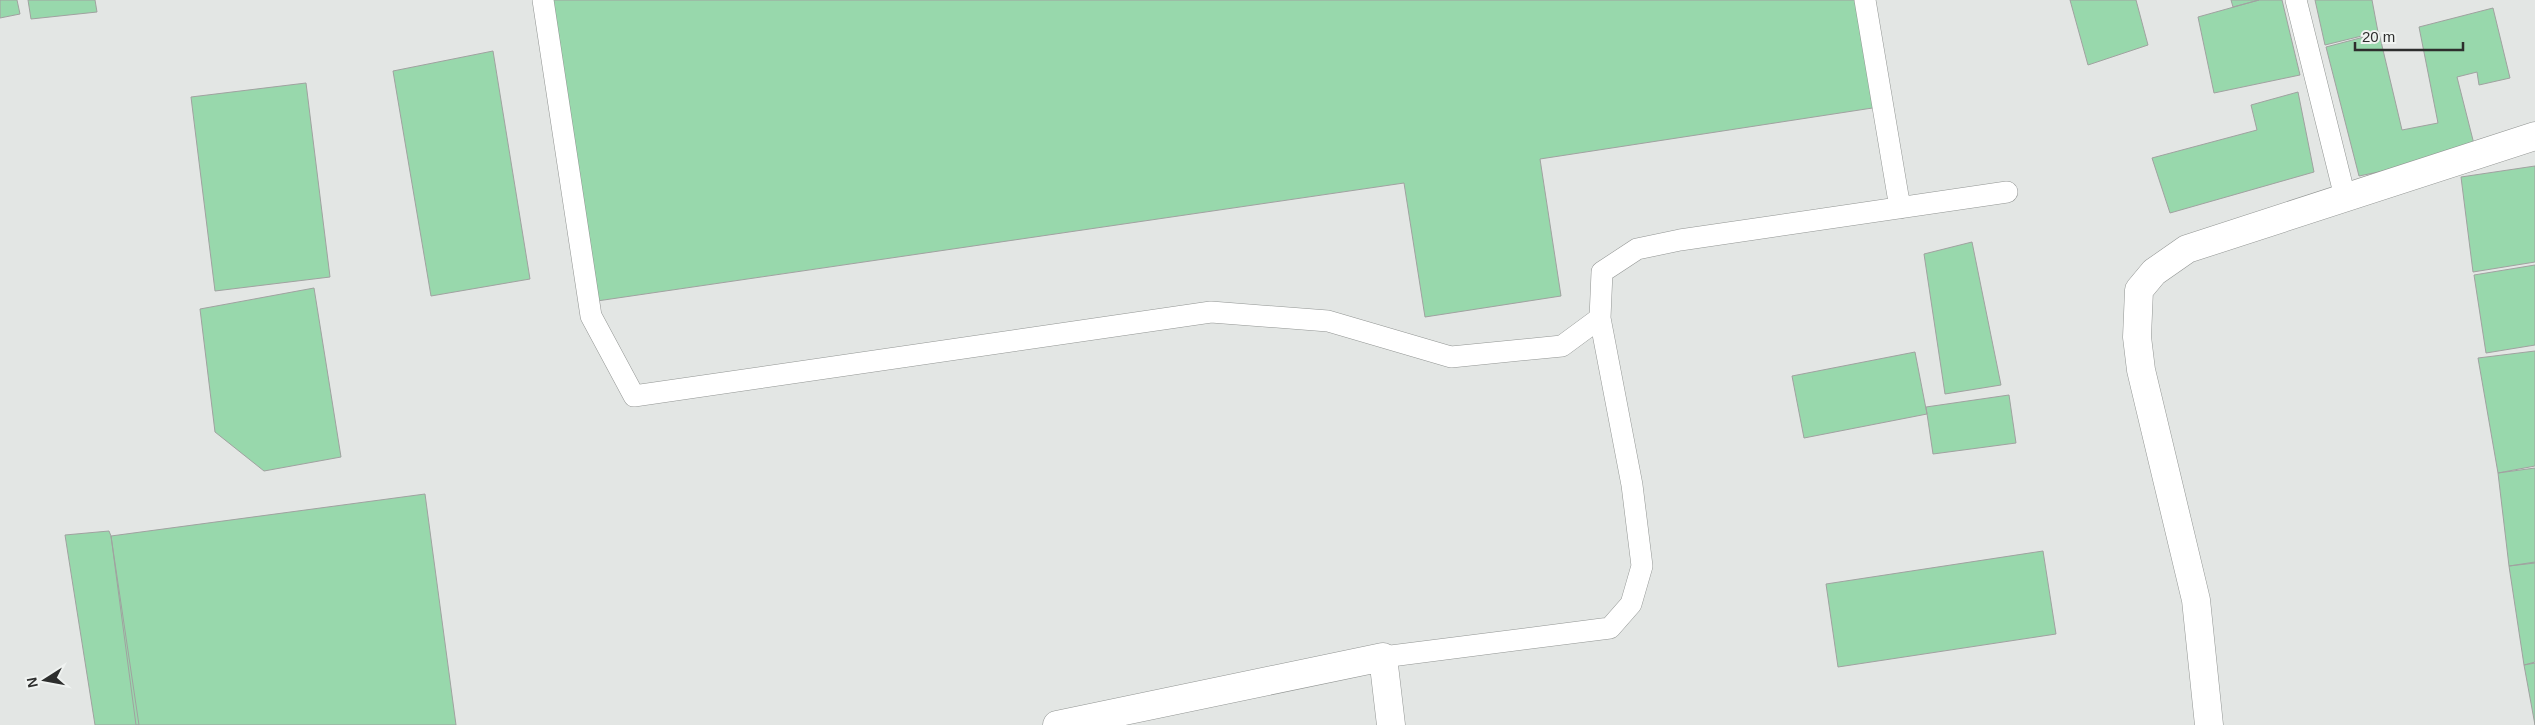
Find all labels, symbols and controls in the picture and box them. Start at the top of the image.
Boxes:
scale bar [2355,20,2462,52]
text: 20 m [2362,28,2395,45]
north arrow [20,655,70,705]
text: N [23,676,41,689]

